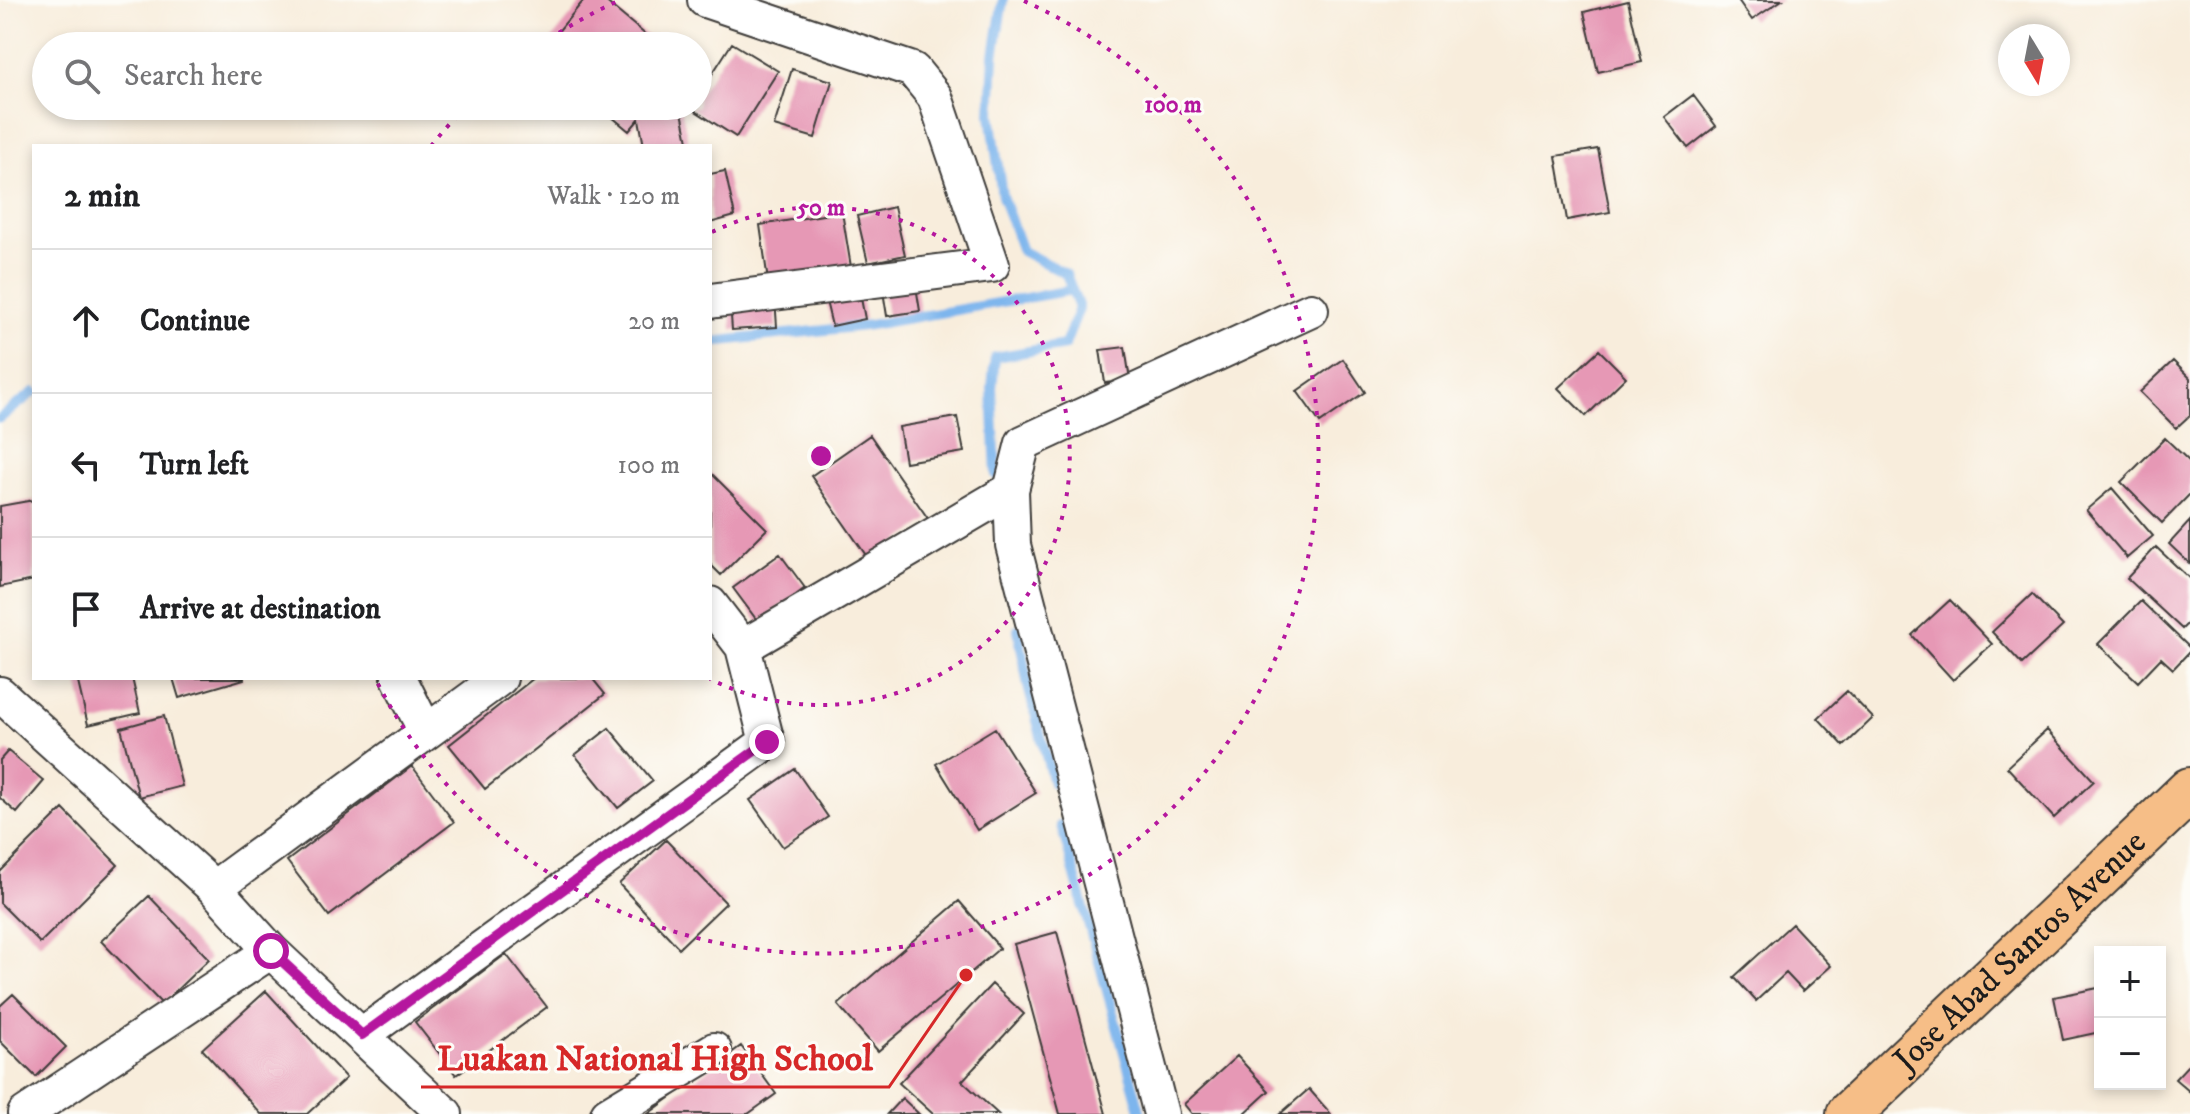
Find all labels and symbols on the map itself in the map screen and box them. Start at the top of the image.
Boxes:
north arrow [1998,24,2070,96]
text: 100 m [1144,90,1202,120]
text: 50 m [796,193,845,223]
centre of rings [807,442,835,470]
route end [749,724,785,760]
street label: Jose Abad Santos Avenue [1883,822,2155,1083]
route start [253,933,289,969]
callout: Luakan National High School [421,1027,889,1087]
text: Luakan National High School [437,1037,874,1082]

